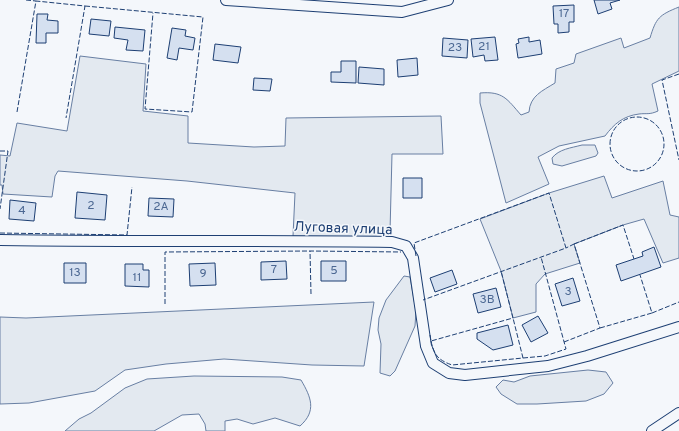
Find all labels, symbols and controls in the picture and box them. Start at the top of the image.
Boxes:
house number: 17 [559,6,569,22]
house number: 21 [478,39,490,55]
house number: 23 [448,40,462,56]
house number: 2 [87,198,95,214]
house number: 2А [153,199,169,215]
house number: 4 [18,203,26,219]
street label: Луговая улица [293,219,393,239]
house number: 7 [271,262,277,278]
house number: 5 [330,263,338,279]
house number: 13 [69,265,81,281]
house number: 9 [199,266,207,282]
house number: 11 [133,270,141,286]
house number: 3 [564,284,572,300]
house number: 3В [479,292,495,308]

